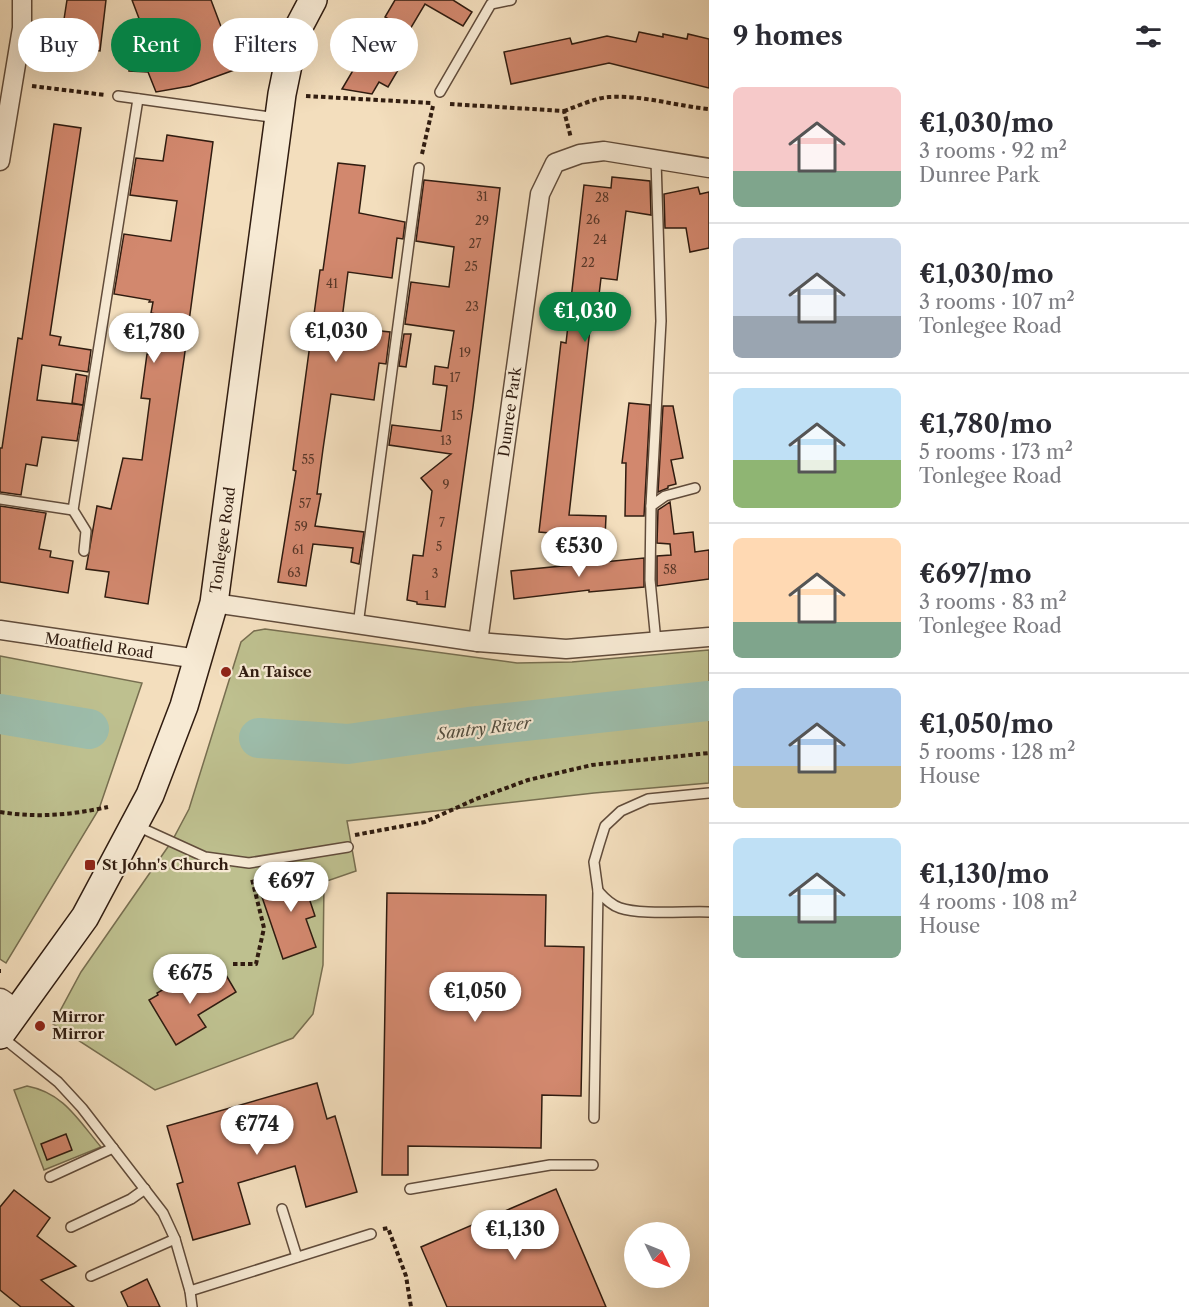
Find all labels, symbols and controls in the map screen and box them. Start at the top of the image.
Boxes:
chip: Buy [18,18,99,72]
chip: Rent [111,18,201,72]
chip: Filters [213,18,318,72]
chip: New [330,18,418,72]
text: 9 homes [733,20,843,52]
icon: filters [1132,20,1165,53]
text: €1,030/mo [919,107,1054,139]
icon: home [781,111,853,183]
text: 3 rooms · 92 m² [919,139,1067,163]
text: Dunree Park [919,163,1039,187]
house number: 31 [476,189,488,204]
house number: 28 [595,190,609,205]
house number: 26 [586,212,600,227]
house number: 29 [475,213,489,228]
house number: 24 [593,232,607,247]
house number: 27 [469,236,481,251]
house number: 22 [581,255,595,270]
text: €1,030/mo [919,258,1054,290]
house number: 25 [464,259,478,274]
icon: home [781,262,853,334]
house number: 41 [326,276,338,291]
text: 3 rooms · 107 m² [919,290,1075,314]
pin: €1,030 [536,292,634,343]
house number: 23 [465,299,479,314]
text: €1,030 [553,299,617,323]
pin: €1,030 [287,312,385,363]
pin: €1,780 [105,313,203,364]
text: Tonlegee Road [919,314,1062,338]
text: €1,030 [304,319,368,343]
text: €1,780 [123,320,185,344]
house number: 19 [459,345,471,360]
street label: Dunree Park [494,365,525,458]
house number: 17 [450,370,461,385]
house number: 15 [451,408,463,423]
text: €1,780/mo [919,408,1052,440]
icon: home [781,412,853,484]
house number: 13 [440,433,452,448]
text: 5 rooms · 173 m² [919,440,1073,464]
house number: 55 [301,452,315,467]
text: Tonlegee Road [919,464,1062,488]
house number: 9 [442,477,450,492]
street label: Tonlegee Road [206,486,239,594]
house number: 57 [299,496,311,511]
house number: 7 [439,515,445,530]
house number: 59 [294,519,308,534]
pin: €530 [543,527,615,578]
text: €530 [555,534,603,558]
house number: 5 [436,539,442,554]
house number: 61 [292,542,304,557]
text: €697/mo [919,558,1031,590]
house number: 58 [663,562,677,577]
icon: home [781,562,853,634]
house number: 63 [287,565,301,580]
house number: 3 [432,566,438,581]
house number: 1 [424,588,430,603]
text: 3 rooms · 83 m² [919,590,1067,614]
text: Tonlegee Road [919,614,1062,638]
street label: Moatfield Road [43,628,155,663]
place label: An Taisce [237,662,312,681]
marker: An Taisce [219,665,233,679]
text: €1,050/mo [919,708,1053,740]
water label: Santry River [435,712,534,744]
icon: home [781,712,853,784]
text: 5 rooms · 128 m² [919,740,1075,764]
text: House [919,764,980,788]
place label: St John's Church [102,855,230,874]
marker: St John's Church [83,858,97,872]
text: €1,130/mo [919,858,1049,890]
pin: €697 [255,862,327,913]
icon: home [781,862,853,934]
text: €697 [267,869,315,893]
text: 4 rooms · 108 m² [919,890,1077,914]
text: House [919,914,980,938]
pin: €675 [154,954,226,1005]
text: €675 [167,961,213,985]
pin: €1,050 [426,972,524,1023]
text: €1,050 [443,979,507,1003]
place label: Mirror Mirror [52,1007,105,1043]
marker: Mirror Mirror [33,1019,47,1033]
pin: €774 [221,1105,293,1156]
text: €774 [235,1112,279,1136]
pin: €1,130 [466,1210,564,1261]
text: €1,130 [485,1217,545,1241]
north arrow [624,1222,690,1288]
map controls [624,1222,690,1288]

